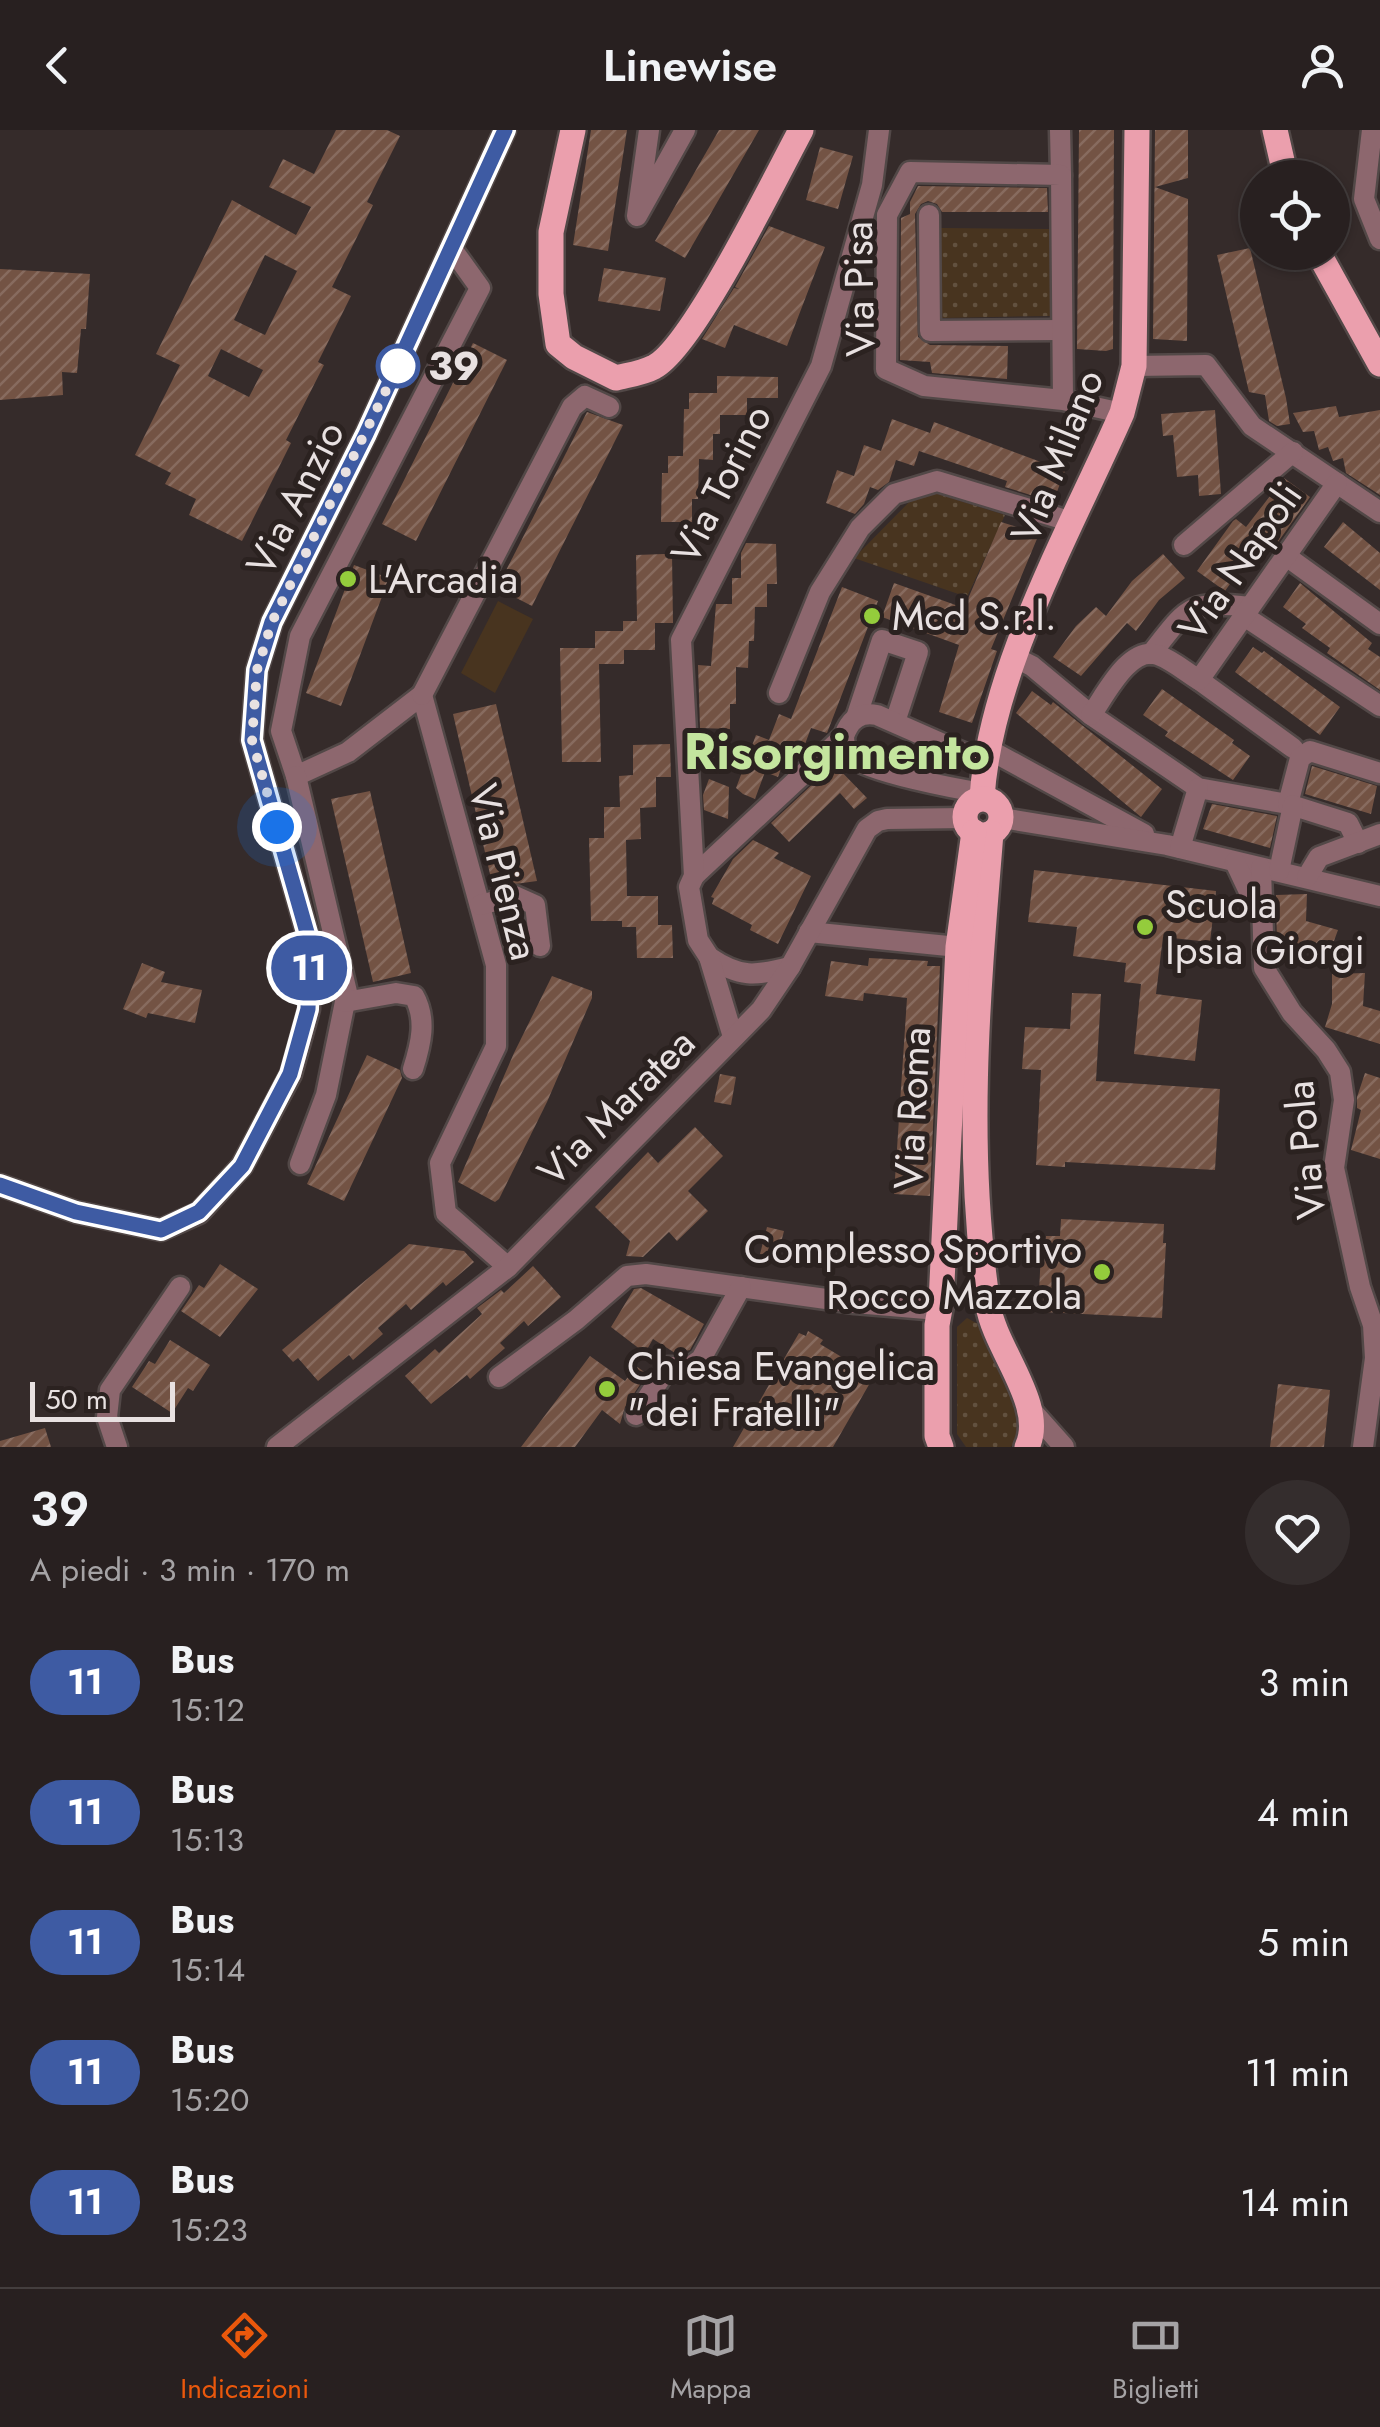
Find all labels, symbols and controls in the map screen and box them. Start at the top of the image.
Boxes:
text: Linewise [603,33,777,98]
icon: back [30,38,85,93]
icon: person [1295,38,1350,93]
map controls [1240,160,1350,270]
button: locate [1240,160,1350,270]
street label: Via Pisa [829,221,889,357]
place label: 39 [428,337,480,395]
marker: 39 [377,345,419,387]
street label: Via Milano [996,361,1118,551]
street label: Via Torino [656,394,786,574]
street label: Via Anzio [231,411,359,585]
street label: Via Napoli [1164,470,1316,652]
place label: L'Arcadia [368,550,518,608]
marker: L'Arcadia [337,568,359,590]
place label: Mcd S.r.l. [892,587,1057,645]
marker: Mcd S.r.l. [861,605,883,627]
district label: Risorgimento [684,715,990,788]
street label: Via Pienza [454,778,554,966]
your location [252,802,302,852]
place label: Scuola Ipsia Giorgi [1165,875,1365,979]
marker: Scuola Ipsia Giorgi [1134,916,1156,938]
line badge: 11 [264,936,354,1000]
text: 11 [291,943,327,993]
street label: Via Maratea [524,1015,708,1199]
street label: Via Roma [879,1025,945,1191]
street label: Via Pola [1270,1078,1340,1222]
place label: Complesso Sportivo Rocco Mazzola [744,1220,1082,1324]
marker: Complesso Sportivo Rocco Mazzola [1091,1261,1113,1283]
place label: Chiesa Evangelica "dei Fratelli" [627,1337,935,1441]
scale bar [30,1377,175,1422]
marker: Chiesa Evangelica "dei Fratelli" [596,1378,618,1400]
text: 50 m [45,1379,108,1420]
text: 39 [30,1475,89,1544]
button: heart [1245,1480,1350,1585]
text: A piedi · 3 min · 170 m [30,1547,350,1593]
text: Bus [170,1632,234,1687]
text: 3 min [1258,1655,1350,1710]
text: 11 [67,1657,103,1707]
text: 15:12 [170,1687,245,1733]
text: Bus [170,1762,234,1817]
text: 4 min [1257,1785,1350,1840]
text: 11 [67,1787,103,1837]
text: 15:13 [170,1817,244,1863]
text: Bus [170,1892,234,1947]
text: 5 min [1258,1915,1350,1970]
text: 11 [67,1917,103,1967]
text: 15:14 [170,1947,245,1993]
text: Bus [170,2022,234,2077]
text: 11 min [1245,2045,1350,2100]
text: 11 [67,2047,103,2097]
text: 15:20 [170,2077,249,2123]
text: Bus [170,2152,234,2207]
text: 14 min [1240,2175,1350,2230]
text: 11 [67,2177,103,2227]
text: 15:23 [170,2207,248,2253]
tab: Indicazioni [180,2308,309,2409]
tab: Mappa [670,2308,751,2409]
tab: Biglietti [1112,2308,1200,2409]

